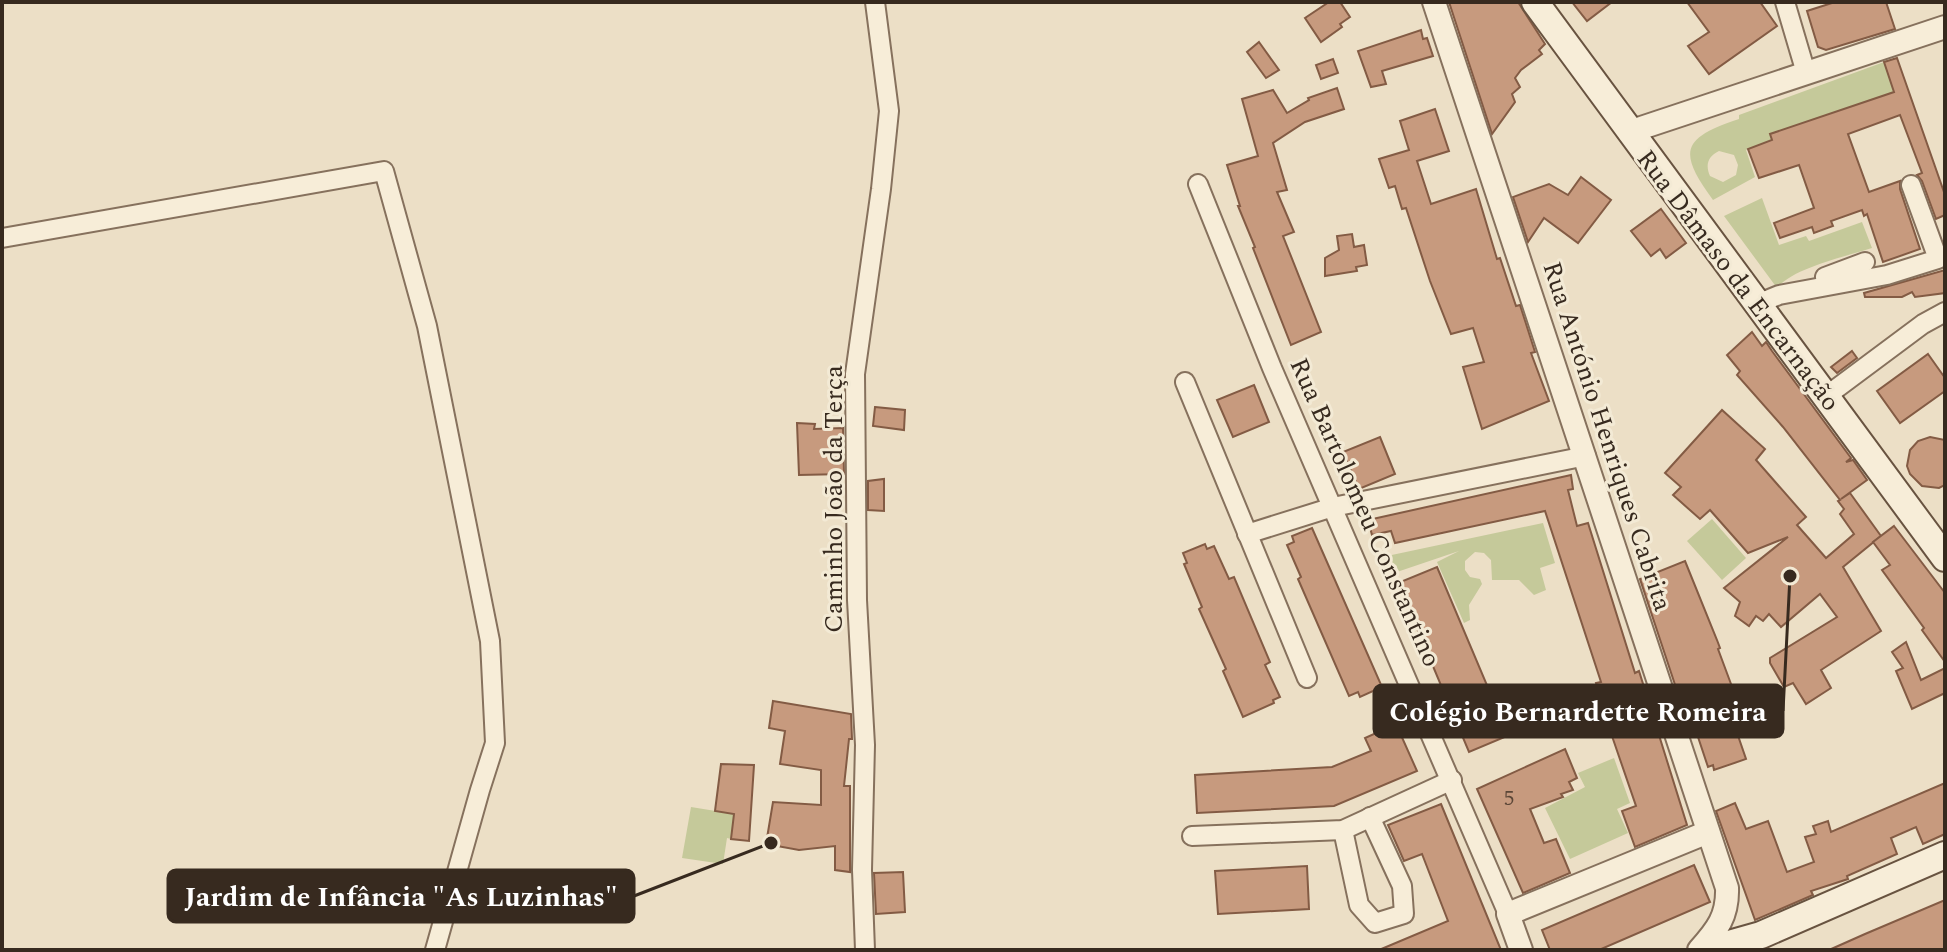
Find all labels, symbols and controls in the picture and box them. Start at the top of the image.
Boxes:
street label: Rua Dâmaso da Encarnação [1626,141,1850,420]
street label: Rua António Henriques Cabrita [1532,256,1683,617]
street label: Rua Bartolomeu Constantino [1279,351,1451,673]
street label: Caminho João da Terça [814,365,854,633]
callout: Colégio Bernardette Romeira [1374,685,1783,737]
text: Colégio Bernardette Romeira [1389,691,1767,734]
house number: 5 [1503,782,1515,815]
callout: Jardim de Infância "As Luzinhas" [168,870,634,922]
text: Jardim de Infância "As Luzinhas" [184,876,618,919]

